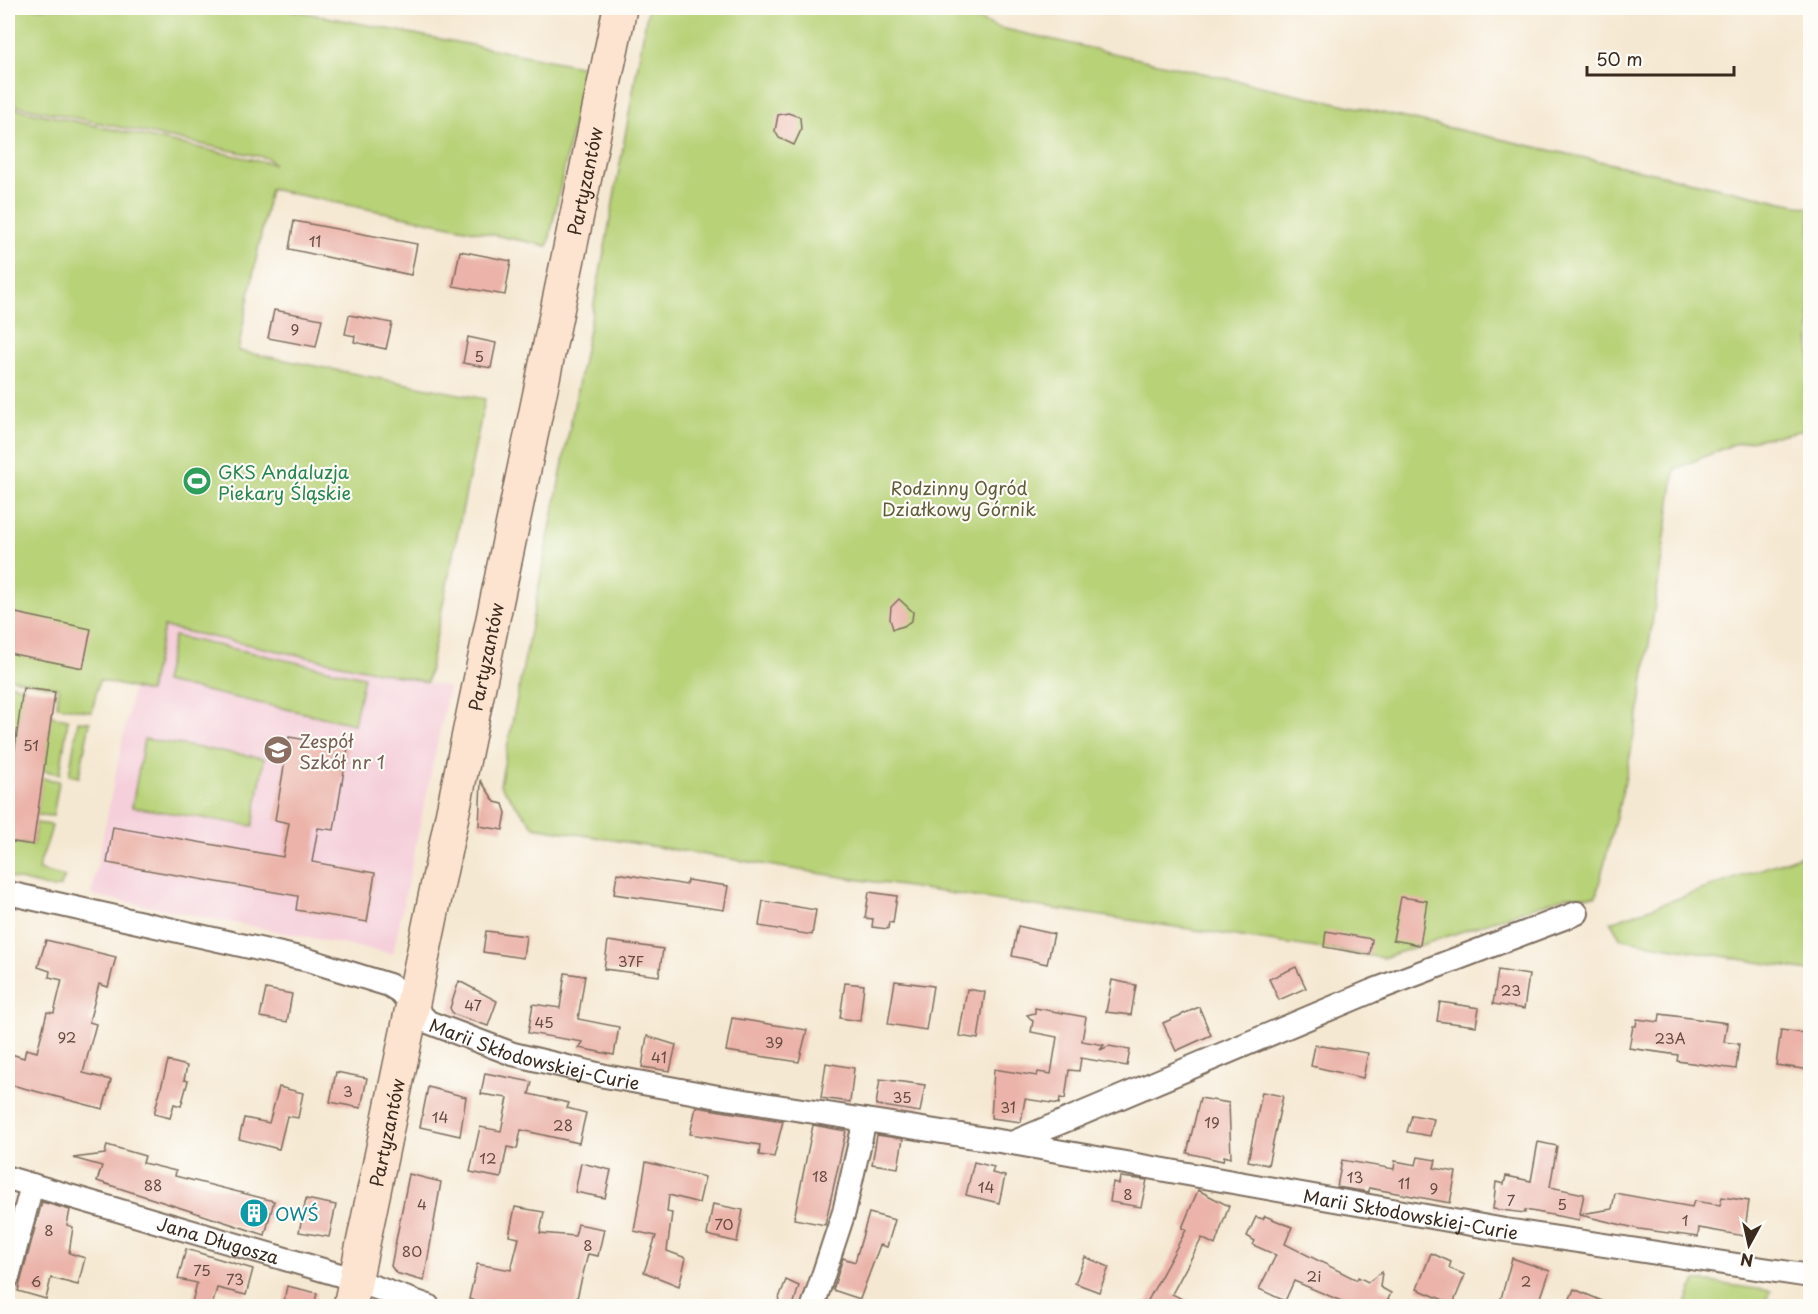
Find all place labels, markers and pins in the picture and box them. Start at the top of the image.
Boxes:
place label: GKS Andaluzja Piekary Śląskie [218,458,351,506]
sports icon: GKS Andaluzja Piekary Śląskie [181,465,213,497]
place label: Zespół Szkół nr 1 [299,727,385,775]
school or university icon: Zespół Szkół nr 1 [262,734,294,766]
building icon: OWŚ [238,1197,270,1229]
place label: OWŚ [275,1200,319,1227]

